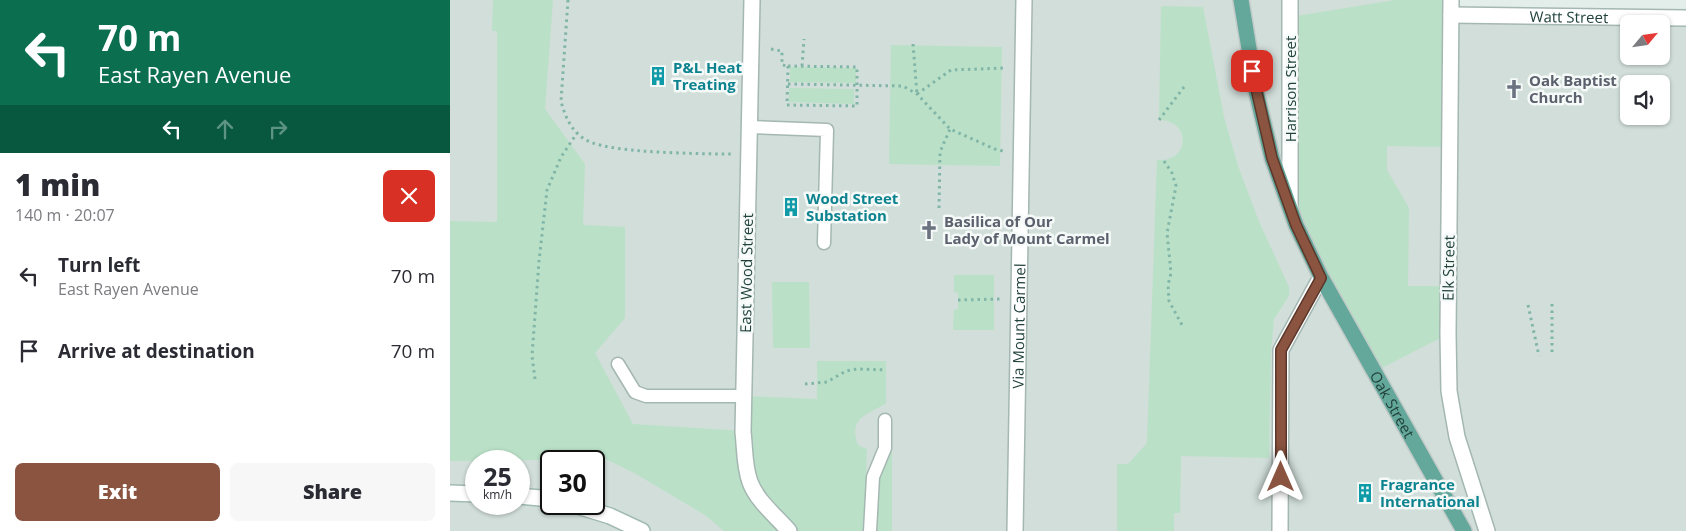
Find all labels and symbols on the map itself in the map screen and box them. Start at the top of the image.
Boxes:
street label: Watt Street [1529,6,1609,27]
north arrow [1620,15,1670,65]
street label: Harrison Street [1280,36,1300,142]
pin [1231,50,1273,92]
place label: P&L Heat Treating [673,57,742,94]
building icon: P&L Heat Treating [647,65,669,87]
place label: Oak Baptist Church [1529,70,1617,107]
church icon: Oak Baptist Church [1503,78,1525,100]
place label: Wood Street Substation [806,188,899,225]
building icon: Wood Street Substation [780,196,802,218]
place label: Basilica of Our Lady of Mount Carmel [944,211,1110,248]
street label: East Wood Street [735,213,757,333]
church icon: Basilica of Our Lady of Mount Carmel [918,219,940,241]
street label: Elk Street [1437,235,1459,301]
street label: Via Mount Carmel [1007,263,1030,389]
street label: Oak Street [1366,367,1419,441]
speed limit sign: 30 [540,450,605,515]
position arrow [1254,450,1306,502]
place label: Fragrance International [1380,474,1480,511]
building icon: Fragrance International [1354,482,1376,504]

